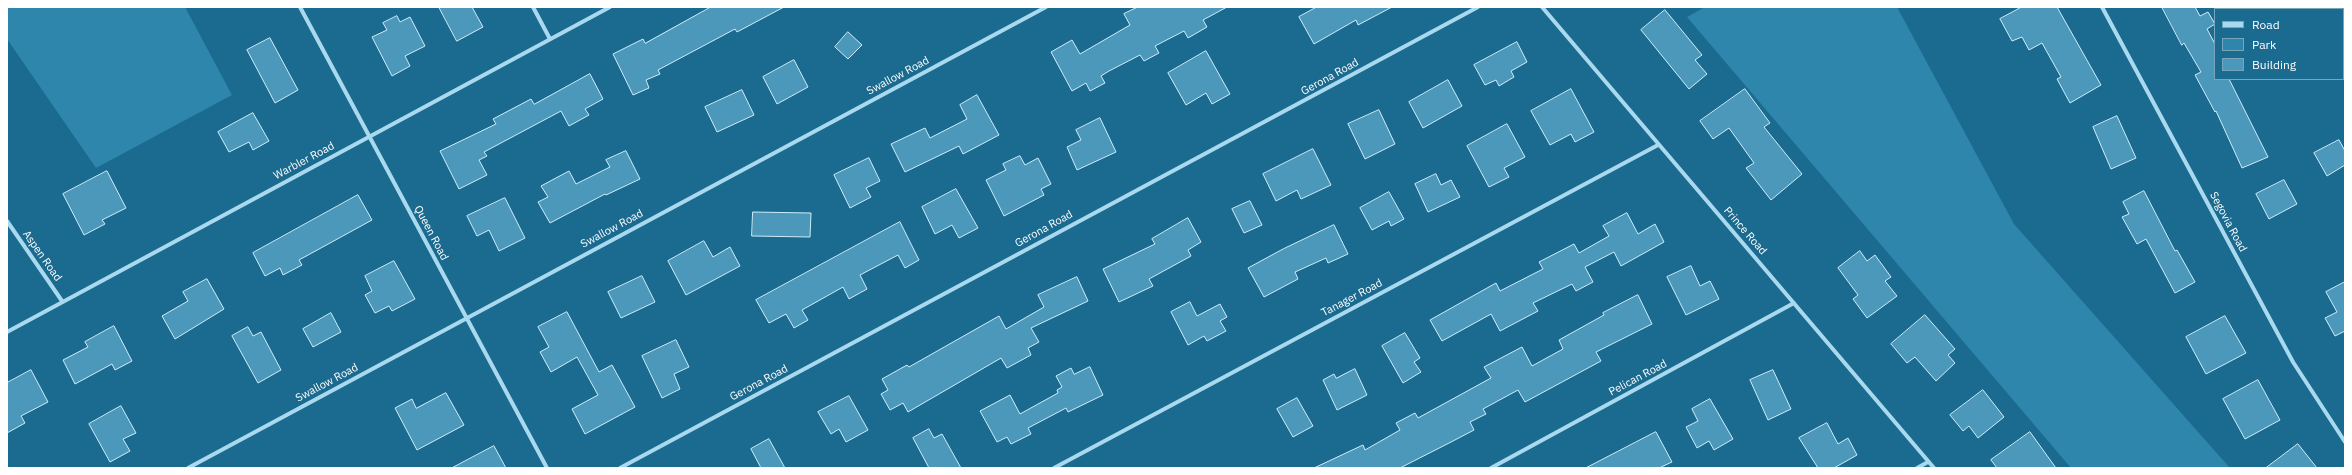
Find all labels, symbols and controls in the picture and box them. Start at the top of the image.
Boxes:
legend [2214,8,2344,80]
text: Road [2252,17,2280,32]
text: Park [2252,37,2276,52]
street label: Swallow Road [864,54,932,98]
street label: Gerona Road [1299,56,1361,98]
text: Building [2252,57,2296,72]
street label: Warbler Road [271,139,337,183]
street label: Segovia Road [2207,190,2249,254]
street label: Queen Road [411,203,451,263]
street label: Prince Road [1721,204,1769,258]
street label: Swallow Road [578,207,646,251]
street label: Gerona Road [1013,208,1075,250]
street label: Aspen Road [20,228,64,284]
street label: Tanager Road [1319,276,1385,320]
street label: Pelican Road [1607,357,1669,399]
street label: Swallow Road [293,361,361,405]
street label: Gerona Road [728,362,790,404]

